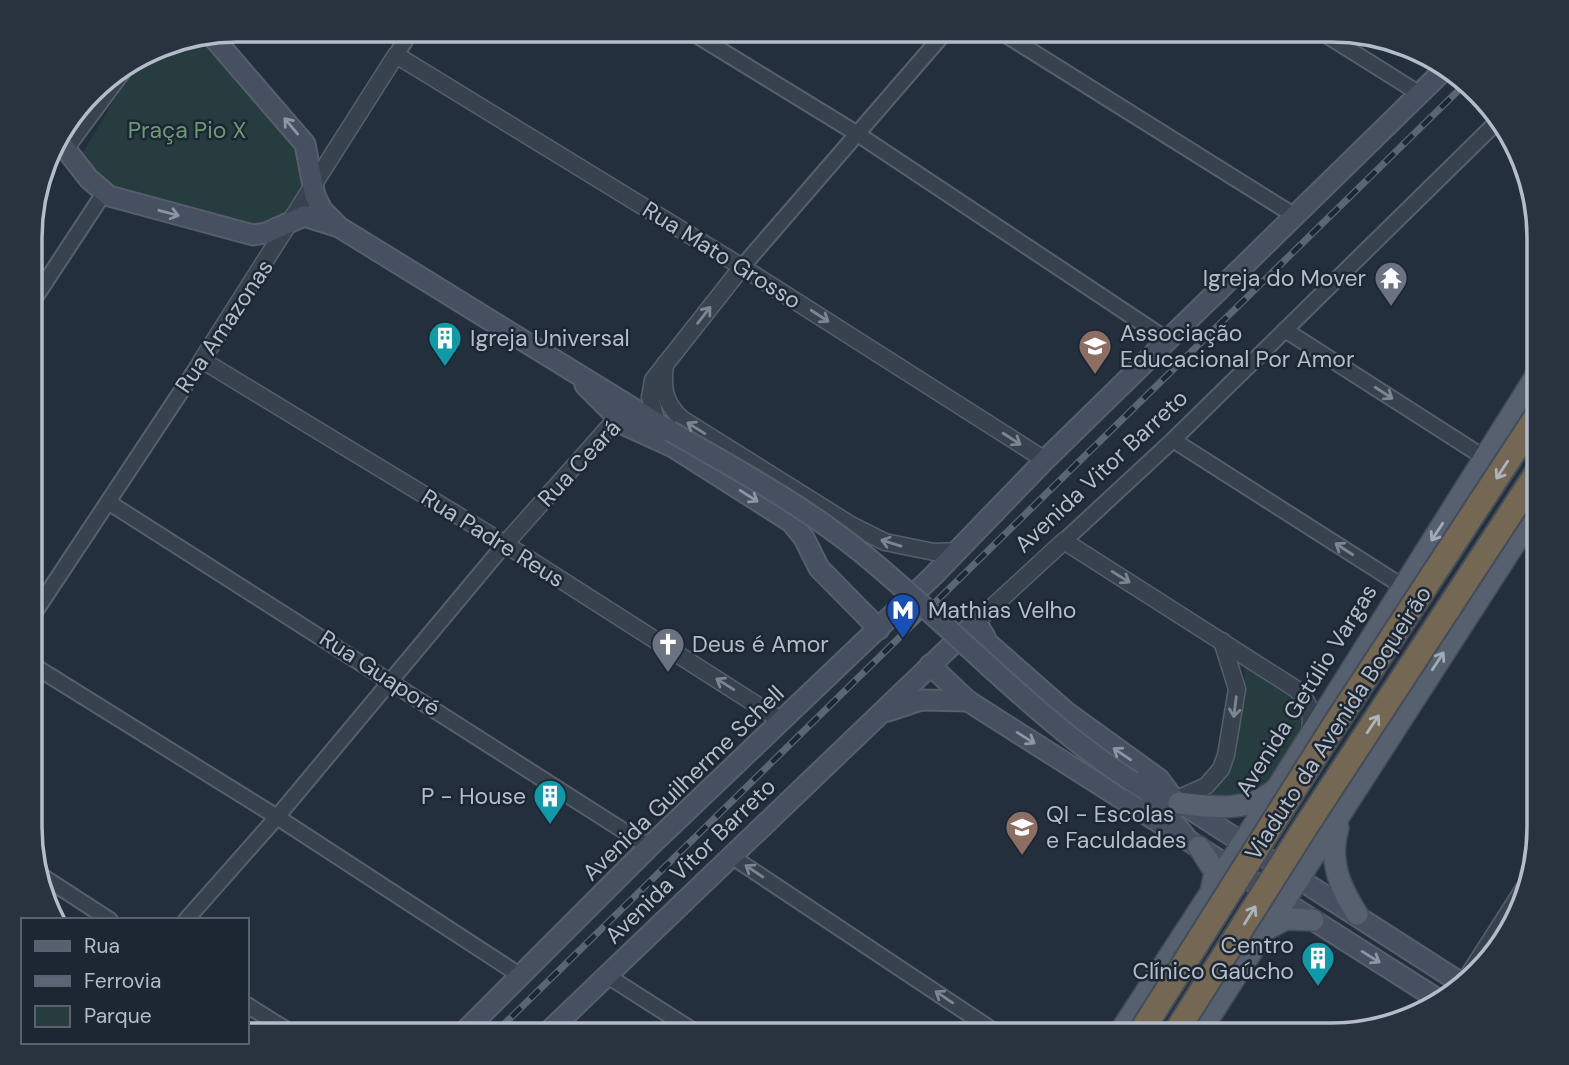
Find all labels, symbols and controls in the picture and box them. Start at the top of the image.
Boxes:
park label: Praça Pio X [128,115,246,145]
one-way arrow [283,118,299,136]
street label: Rua Mato Grosso [637,194,807,316]
one-way arrow [157,207,180,220]
street label: Rua Amazonas [168,253,280,399]
temple icon: Igreja do Mover [1372,259,1410,308]
place label: Igreja do Mover [1203,263,1366,293]
one-way arrow [696,307,711,325]
one-way arrow [810,310,830,324]
place label: Associação Educacional Por Amor [1120,318,1354,374]
building icon: Igreja Universal [426,319,464,368]
place label: Igreja Universal [470,323,630,353]
school or university icon: Associação Educacional Por Amor [1076,327,1114,376]
street label: Avenida Vitor Barreto [1008,383,1194,559]
one-way arrow [1374,386,1393,401]
street label: Rua Ceará [531,413,627,513]
one-way arrow [686,420,706,434]
one-way arrow [1002,432,1021,447]
one-way arrow [1495,460,1509,479]
street label: Rua Padre Reus [416,482,570,594]
one-way arrow [739,489,759,503]
one-way arrow [1429,522,1444,541]
one-way arrow [881,535,903,548]
one-way arrow [1335,542,1354,557]
one-way arrow [1111,570,1131,584]
street label: Avenida Getúlio Vargas [1228,578,1384,802]
street label: Viaduto da Avenida Boqueirão [1238,580,1438,866]
metro station icon: Mathias Velho [884,591,922,640]
place label: Mathias Velho [928,595,1076,625]
street label: Rua Guaporé [314,623,446,723]
church icon: Deus é Amor [649,625,687,674]
place label: Deus é Amor [692,629,829,659]
one-way arrow [1432,652,1446,672]
one-way arrow [715,676,735,690]
street label: Avenida Guilherme Schell [576,679,790,887]
one-way arrow [1229,695,1242,718]
one-way arrow [1366,715,1381,734]
one-way arrow [1016,730,1035,745]
one-way arrow [1113,747,1132,761]
street label: Avenida Vitor Barreto [598,772,782,950]
building icon: P - House [531,777,569,826]
place label: P - House [421,781,526,811]
place label: QI - Escolas e Faculdades [1046,799,1187,855]
school or university icon: QI - Escolas e Faculdades [1003,808,1041,857]
one-way arrow [745,864,764,879]
one-way arrow [1242,906,1257,925]
legend [21,918,248,1044]
place label: Centro Clínico Gaúcho [1132,930,1294,986]
text: Rua [84,932,120,960]
building icon: Centro Clínico Gaúcho [1299,939,1337,988]
one-way arrow [1360,950,1380,964]
text: Ferrovia [84,967,161,995]
one-way arrow [934,990,954,1004]
text: Parque [84,1002,152,1030]

